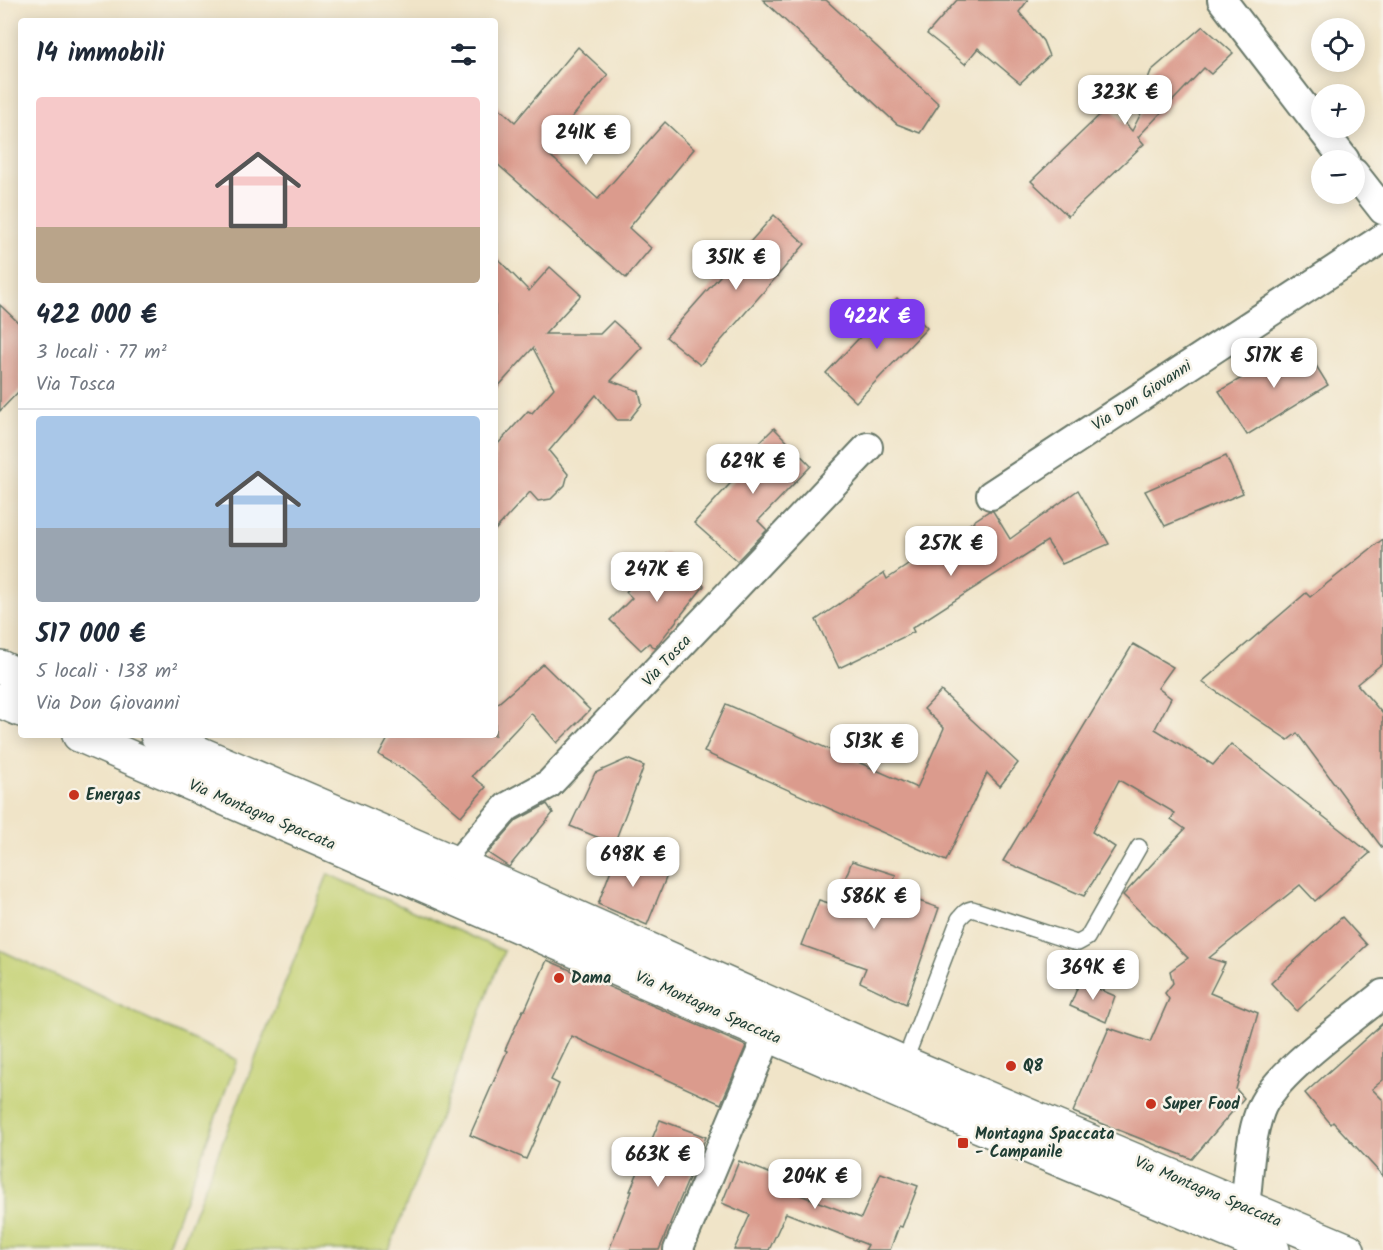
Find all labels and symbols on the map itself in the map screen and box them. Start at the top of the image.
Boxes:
pin: 323K € [1076,75,1174,126]
pin: 241K € [537,115,635,166]
pin: 351K € [687,240,785,291]
pin: 422K € [828,299,926,350]
pin: 517K € [1225,338,1323,389]
street label: Via Don Giovanni [1087,354,1198,438]
pin: 629K € [704,444,802,495]
pin: 257K € [902,526,1000,577]
pin: 247K € [608,552,706,603]
street label: Via Tosca [636,629,698,693]
pin: 513K € [825,724,923,775]
street label: Via Montagna Spaccata [185,773,339,857]
place label: Energas [86,783,141,808]
marker: Energas [67,788,81,802]
pin: 698K € [584,837,682,888]
pin: 586K € [825,879,923,930]
pin: 369K € [1044,950,1142,1001]
street label: Via Montagna Spaccata [631,965,785,1051]
place label: Dama [571,966,611,991]
marker: Dama [552,971,566,985]
place label: Q8 [1023,1054,1044,1079]
marker: Q8 [1004,1059,1018,1073]
place label: Super Food [1163,1092,1240,1117]
marker: Super Food [1144,1097,1158,1111]
place label: Montagna Spaccata - Campanile [975,1122,1114,1165]
marker: Montagna Spaccata - Campanile [956,1136,970,1150]
pin: 663K € [609,1137,707,1188]
street label: Via Montagna Spaccata [1131,1150,1285,1234]
pin: 204K € [766,1159,864,1210]

